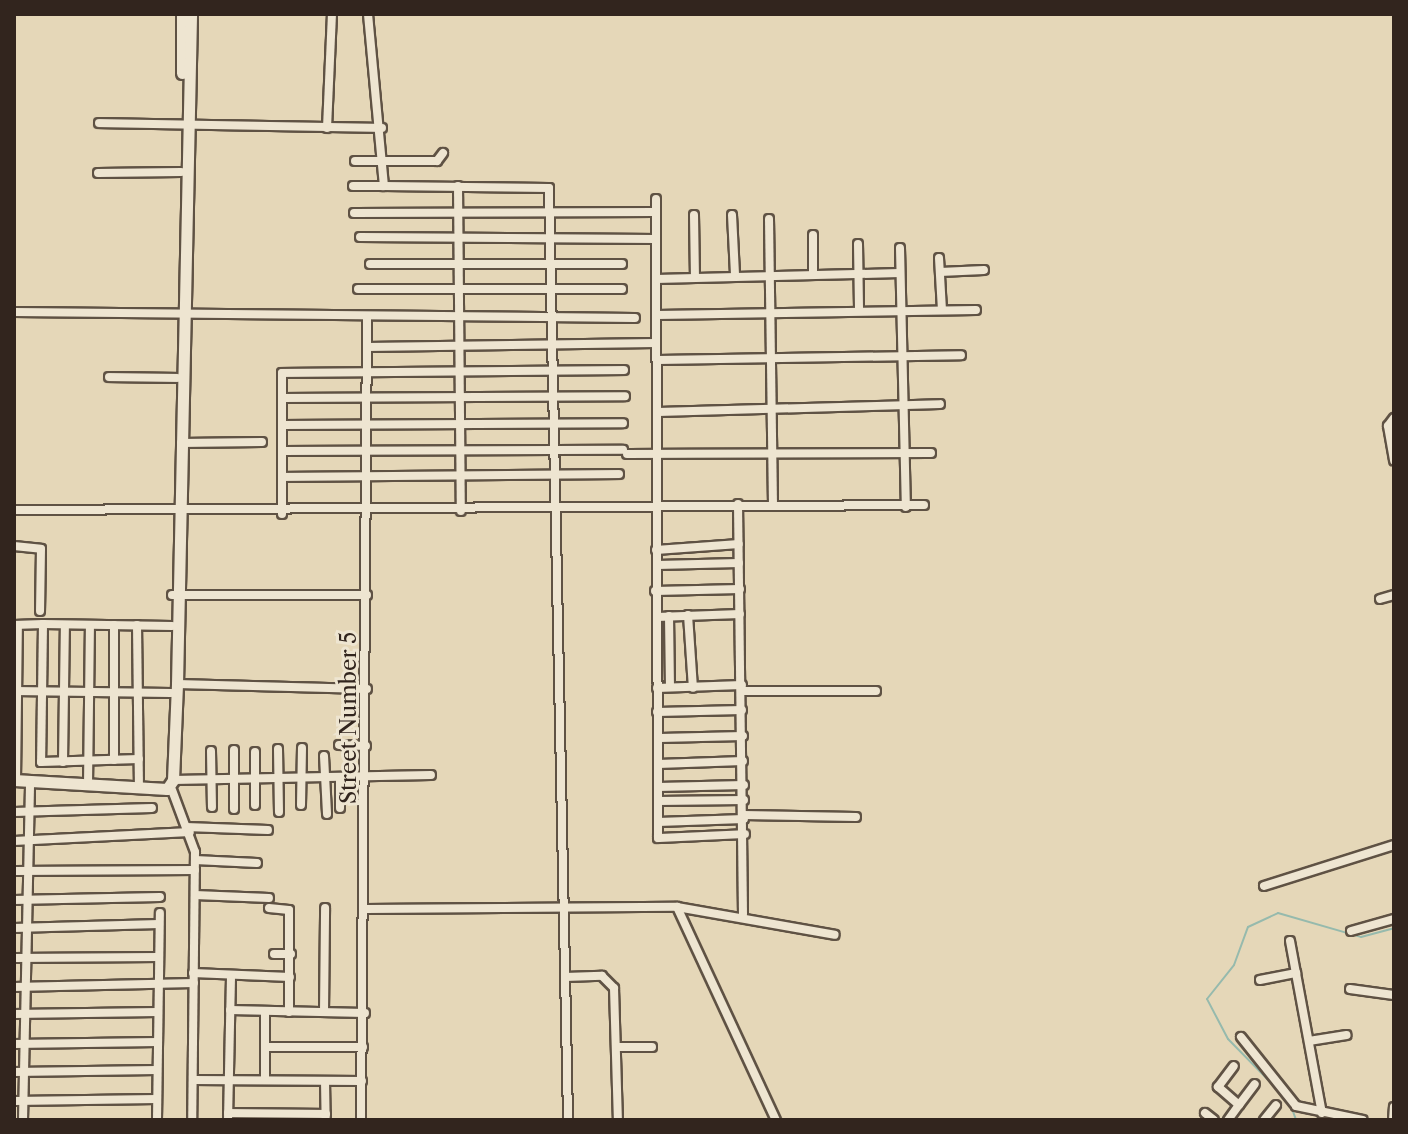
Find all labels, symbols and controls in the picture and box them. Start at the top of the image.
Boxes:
street label: Street Number 5 [336,632,362,804]

